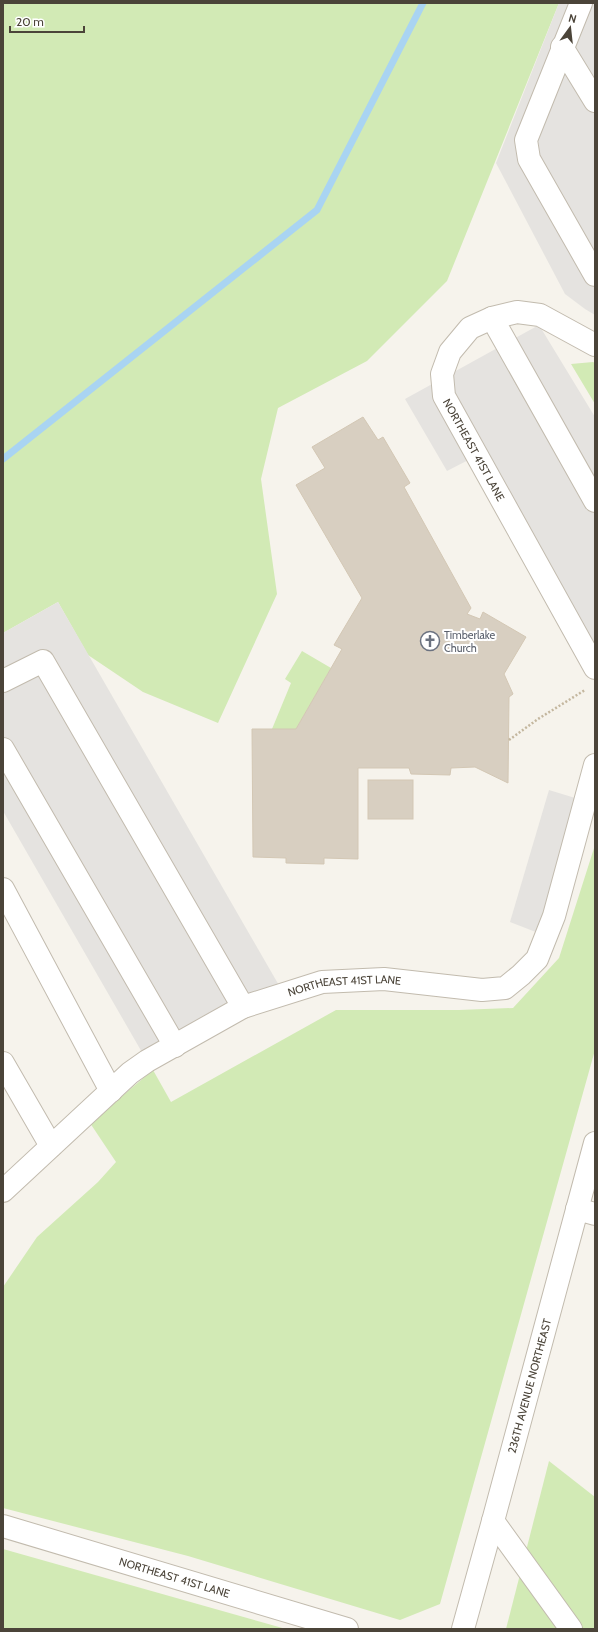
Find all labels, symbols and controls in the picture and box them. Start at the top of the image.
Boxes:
scale bar [10,8,84,34]
north arrow [550,8,590,48]
text: N [567,11,578,26]
text: 20 m [16,14,44,29]
street label: NORTHEAST 41ST LANE [440,396,508,503]
place label: Timberlake Church [444,628,496,655]
church icon: Timberlake Church [419,630,441,652]
street label: NORTHEAST 41ST LANE [286,972,402,999]
street label: 236TH AVENUE NORTHEAST [505,1317,554,1455]
street label: NORTHEAST 41ST LANE [117,1554,232,1601]

